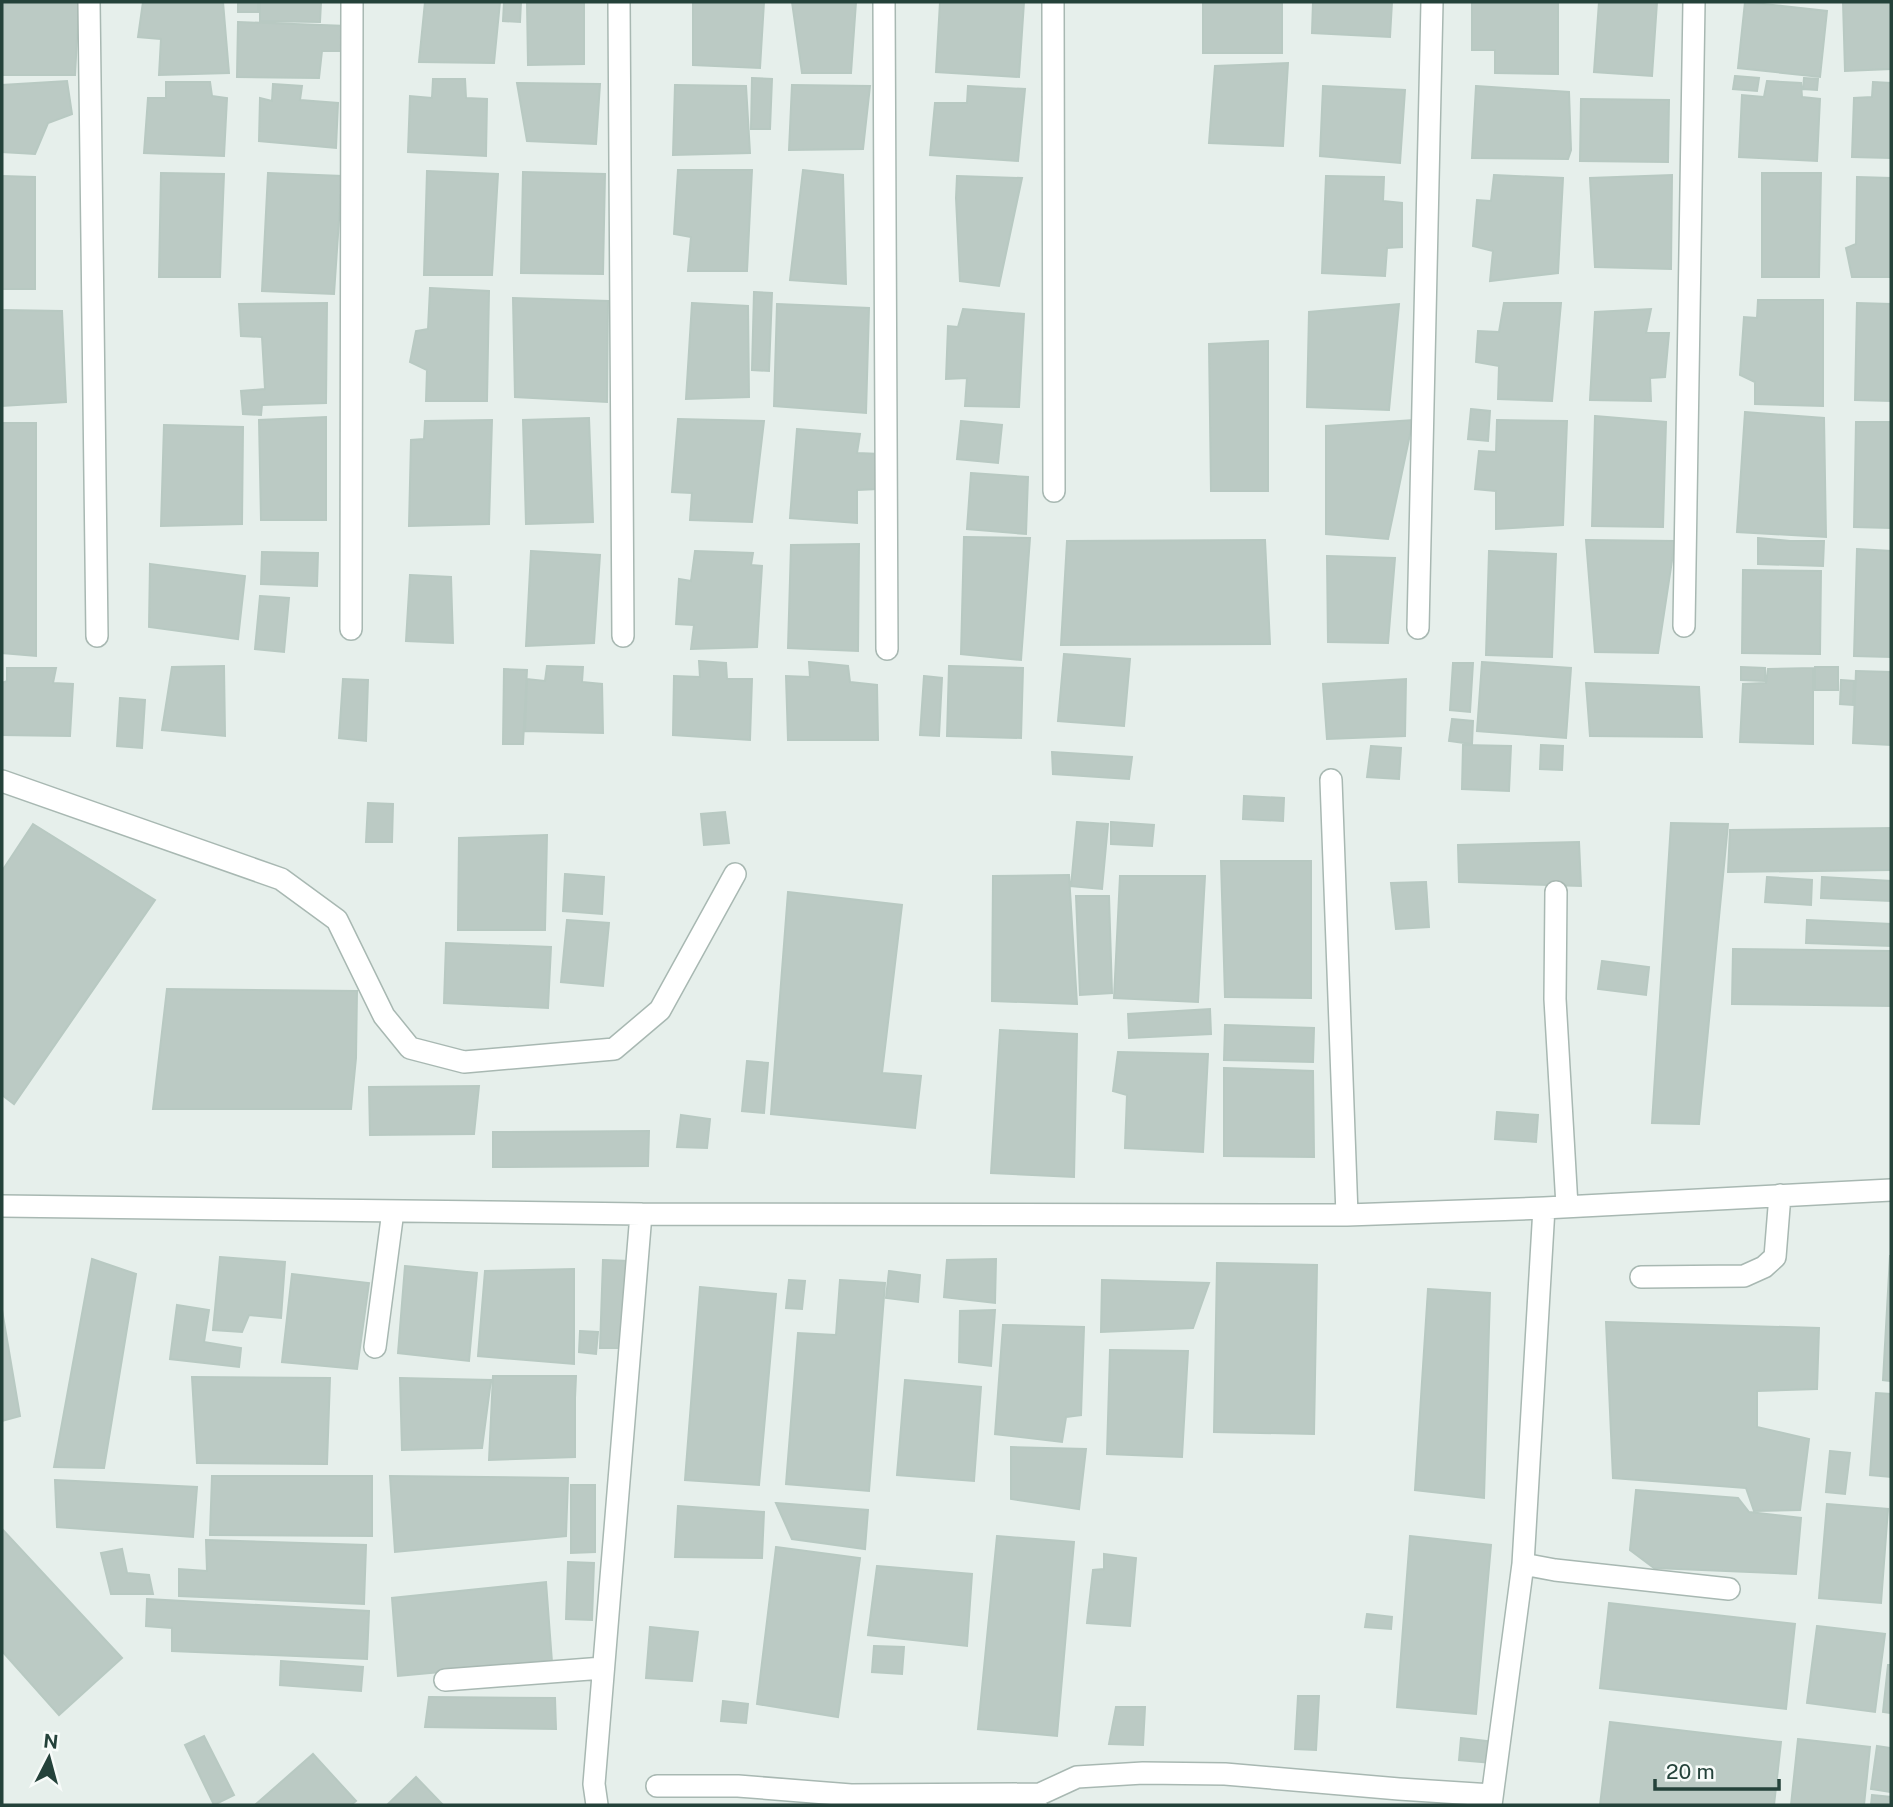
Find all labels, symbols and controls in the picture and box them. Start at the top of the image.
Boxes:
north arrow [14,1723,84,1793]
text: N [42,1729,59,1753]
scale bar [1655,1748,1779,1792]
text: 20 m [1666,1759,1715,1784]

